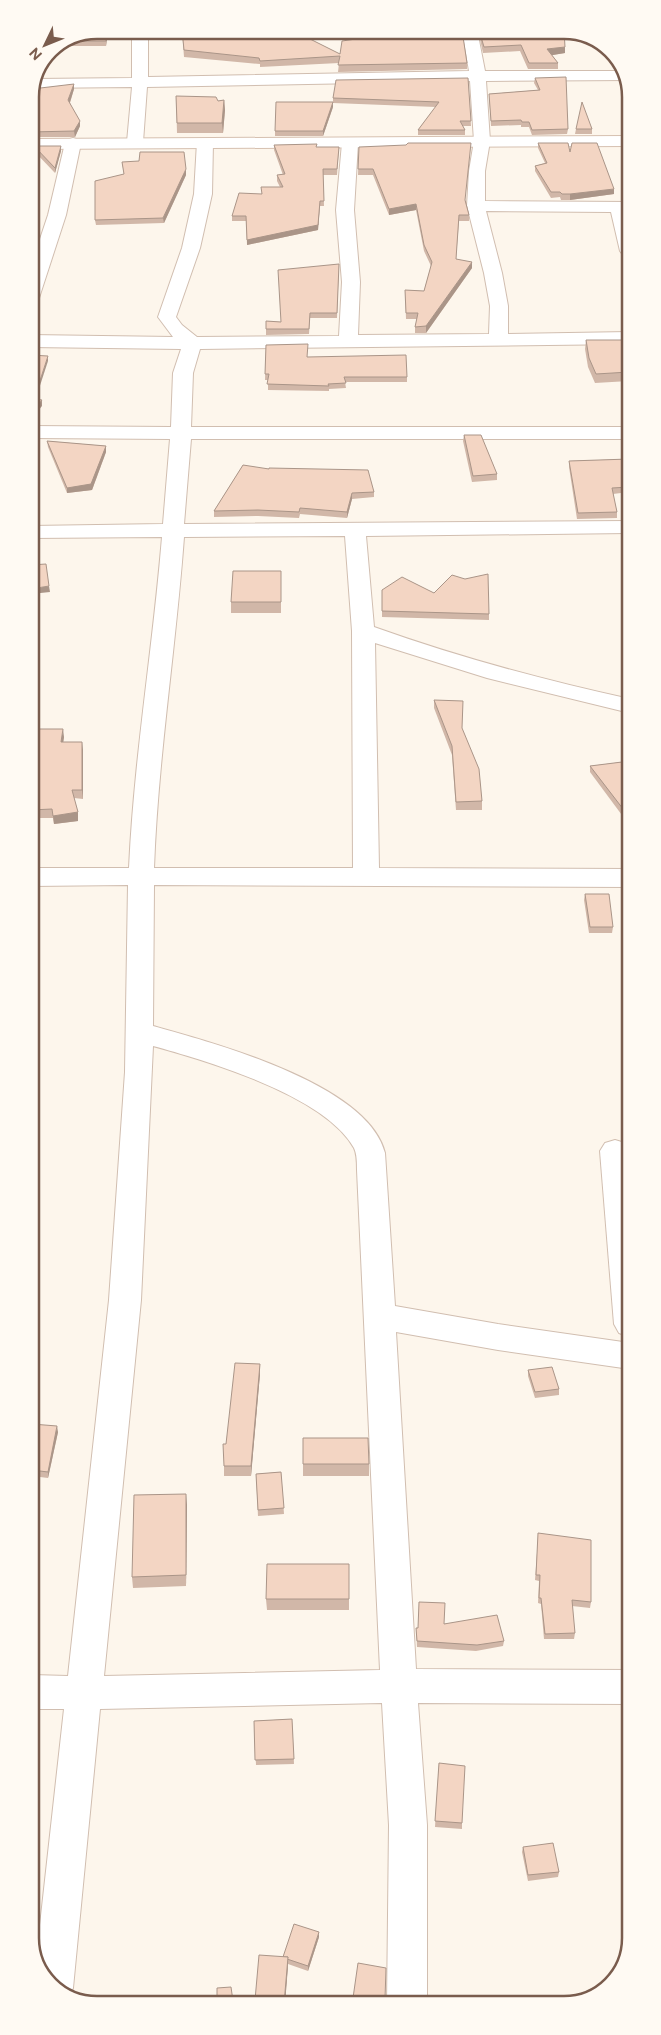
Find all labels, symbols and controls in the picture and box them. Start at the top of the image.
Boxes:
north arrow [20,20,70,70]
text: N [26,44,45,63]

